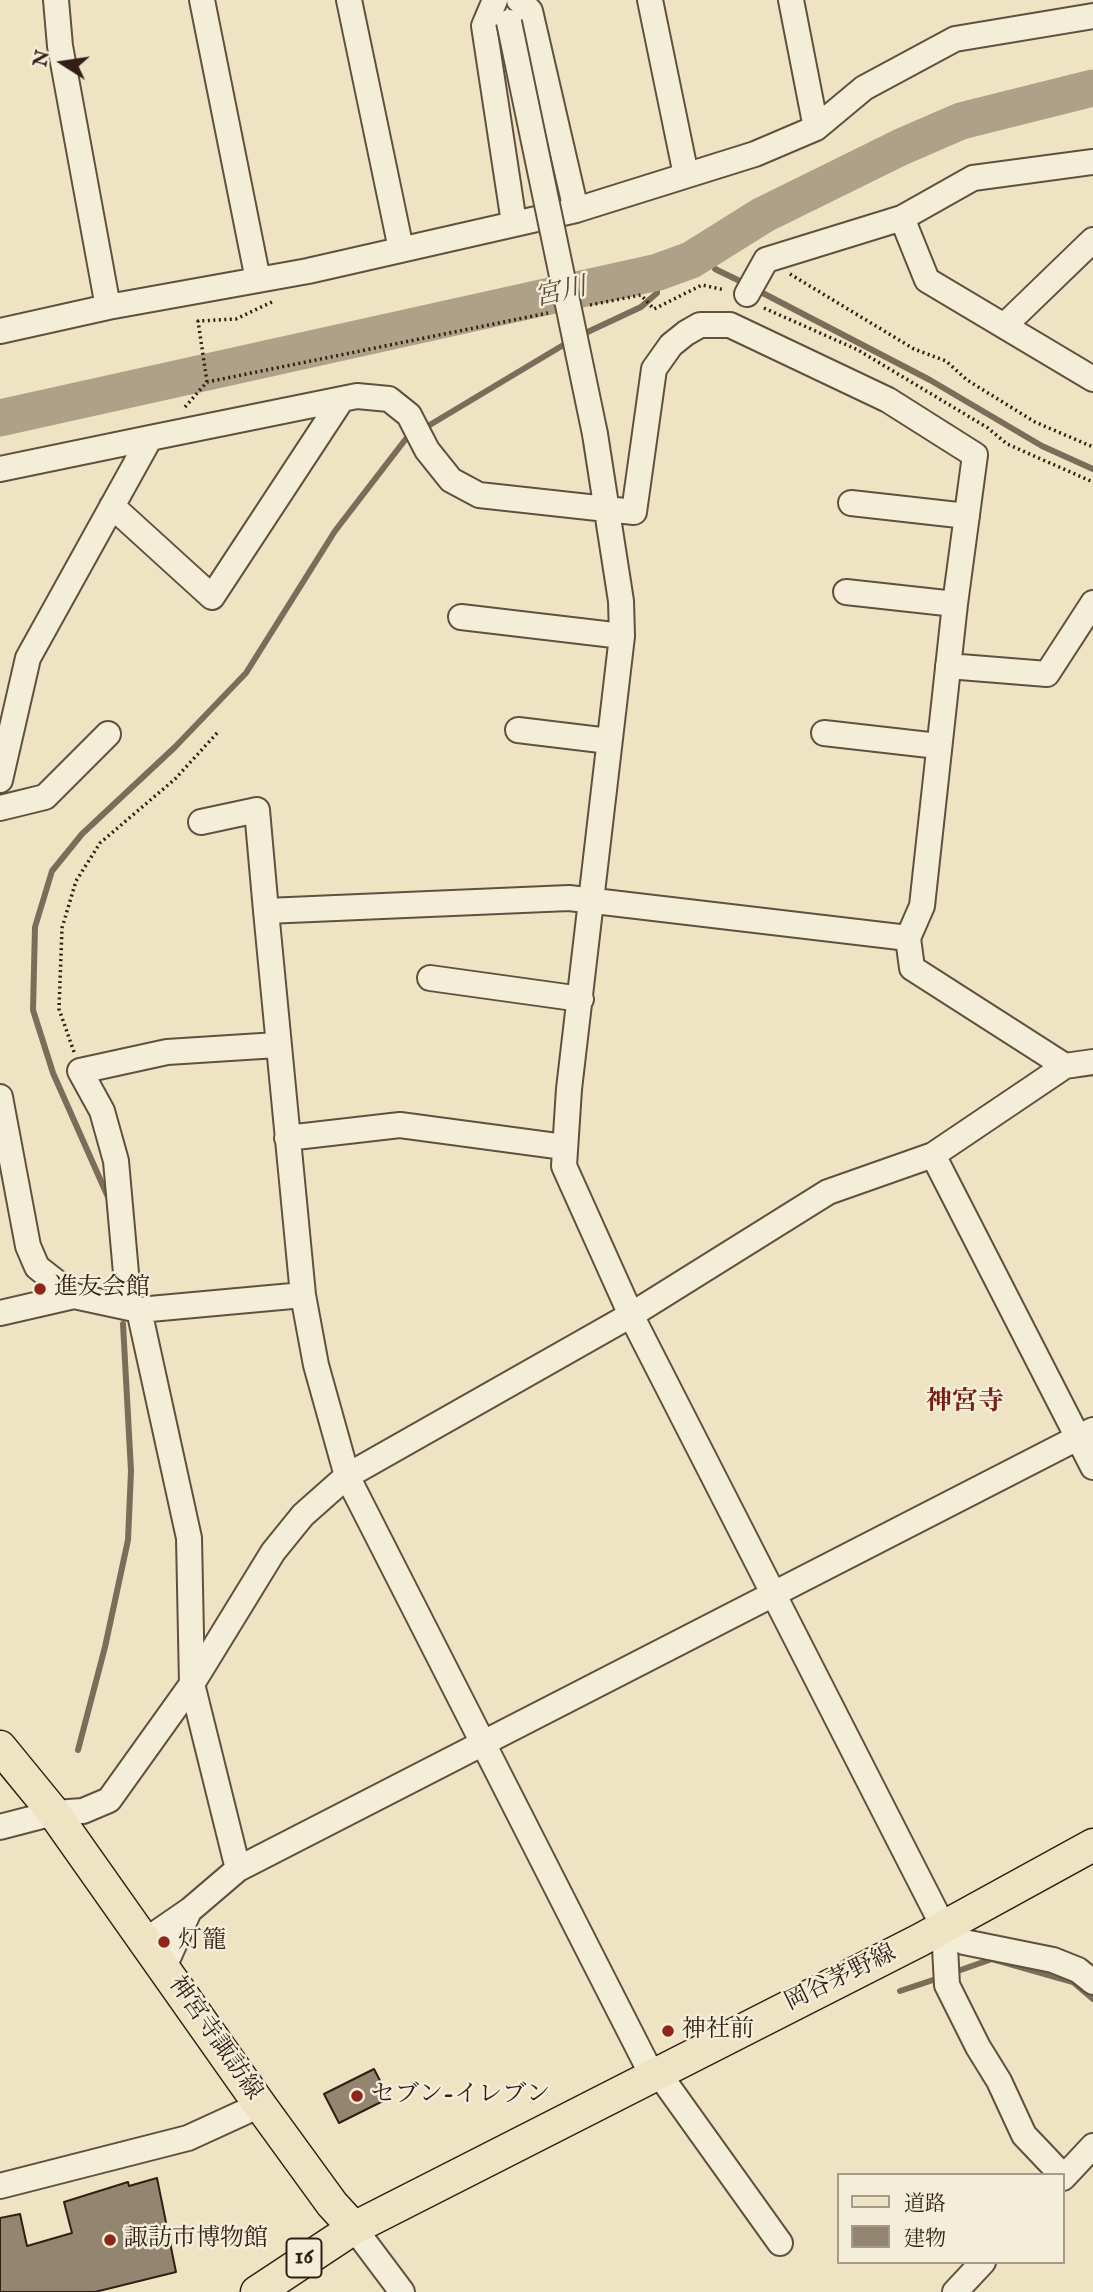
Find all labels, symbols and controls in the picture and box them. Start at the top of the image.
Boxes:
north arrow [28,28,98,98]
text: N [29,48,56,69]
water label: 宮川 [532,273,590,315]
place label: 進友会館 [54,1275,150,1303]
marker: 進友会館 [32,1281,48,1297]
district label: 神宮寺 [926,1388,1004,1420]
place label: 灯籠 [178,1928,226,1956]
marker: 灯籠 [156,1934,172,1950]
street label: 岡谷茅野線 [781,1940,901,2018]
street label: 神宮寺諏訪線 [161,1972,267,2106]
place label: 神社前 [682,2017,754,2045]
marker: 神社前 [660,2023,676,2039]
place label: セブン-イレブン [371,2082,550,2110]
marker: セブン-イレブン [349,2088,365,2104]
legend [838,2173,1065,2264]
text: 道路 [904,2191,946,2218]
place label: 諏訪市博物館 [124,2226,268,2254]
text: 建物 [904,2226,946,2253]
marker: 諏訪市博物館 [102,2232,118,2248]
road number: 16 [286,2238,322,2278]

